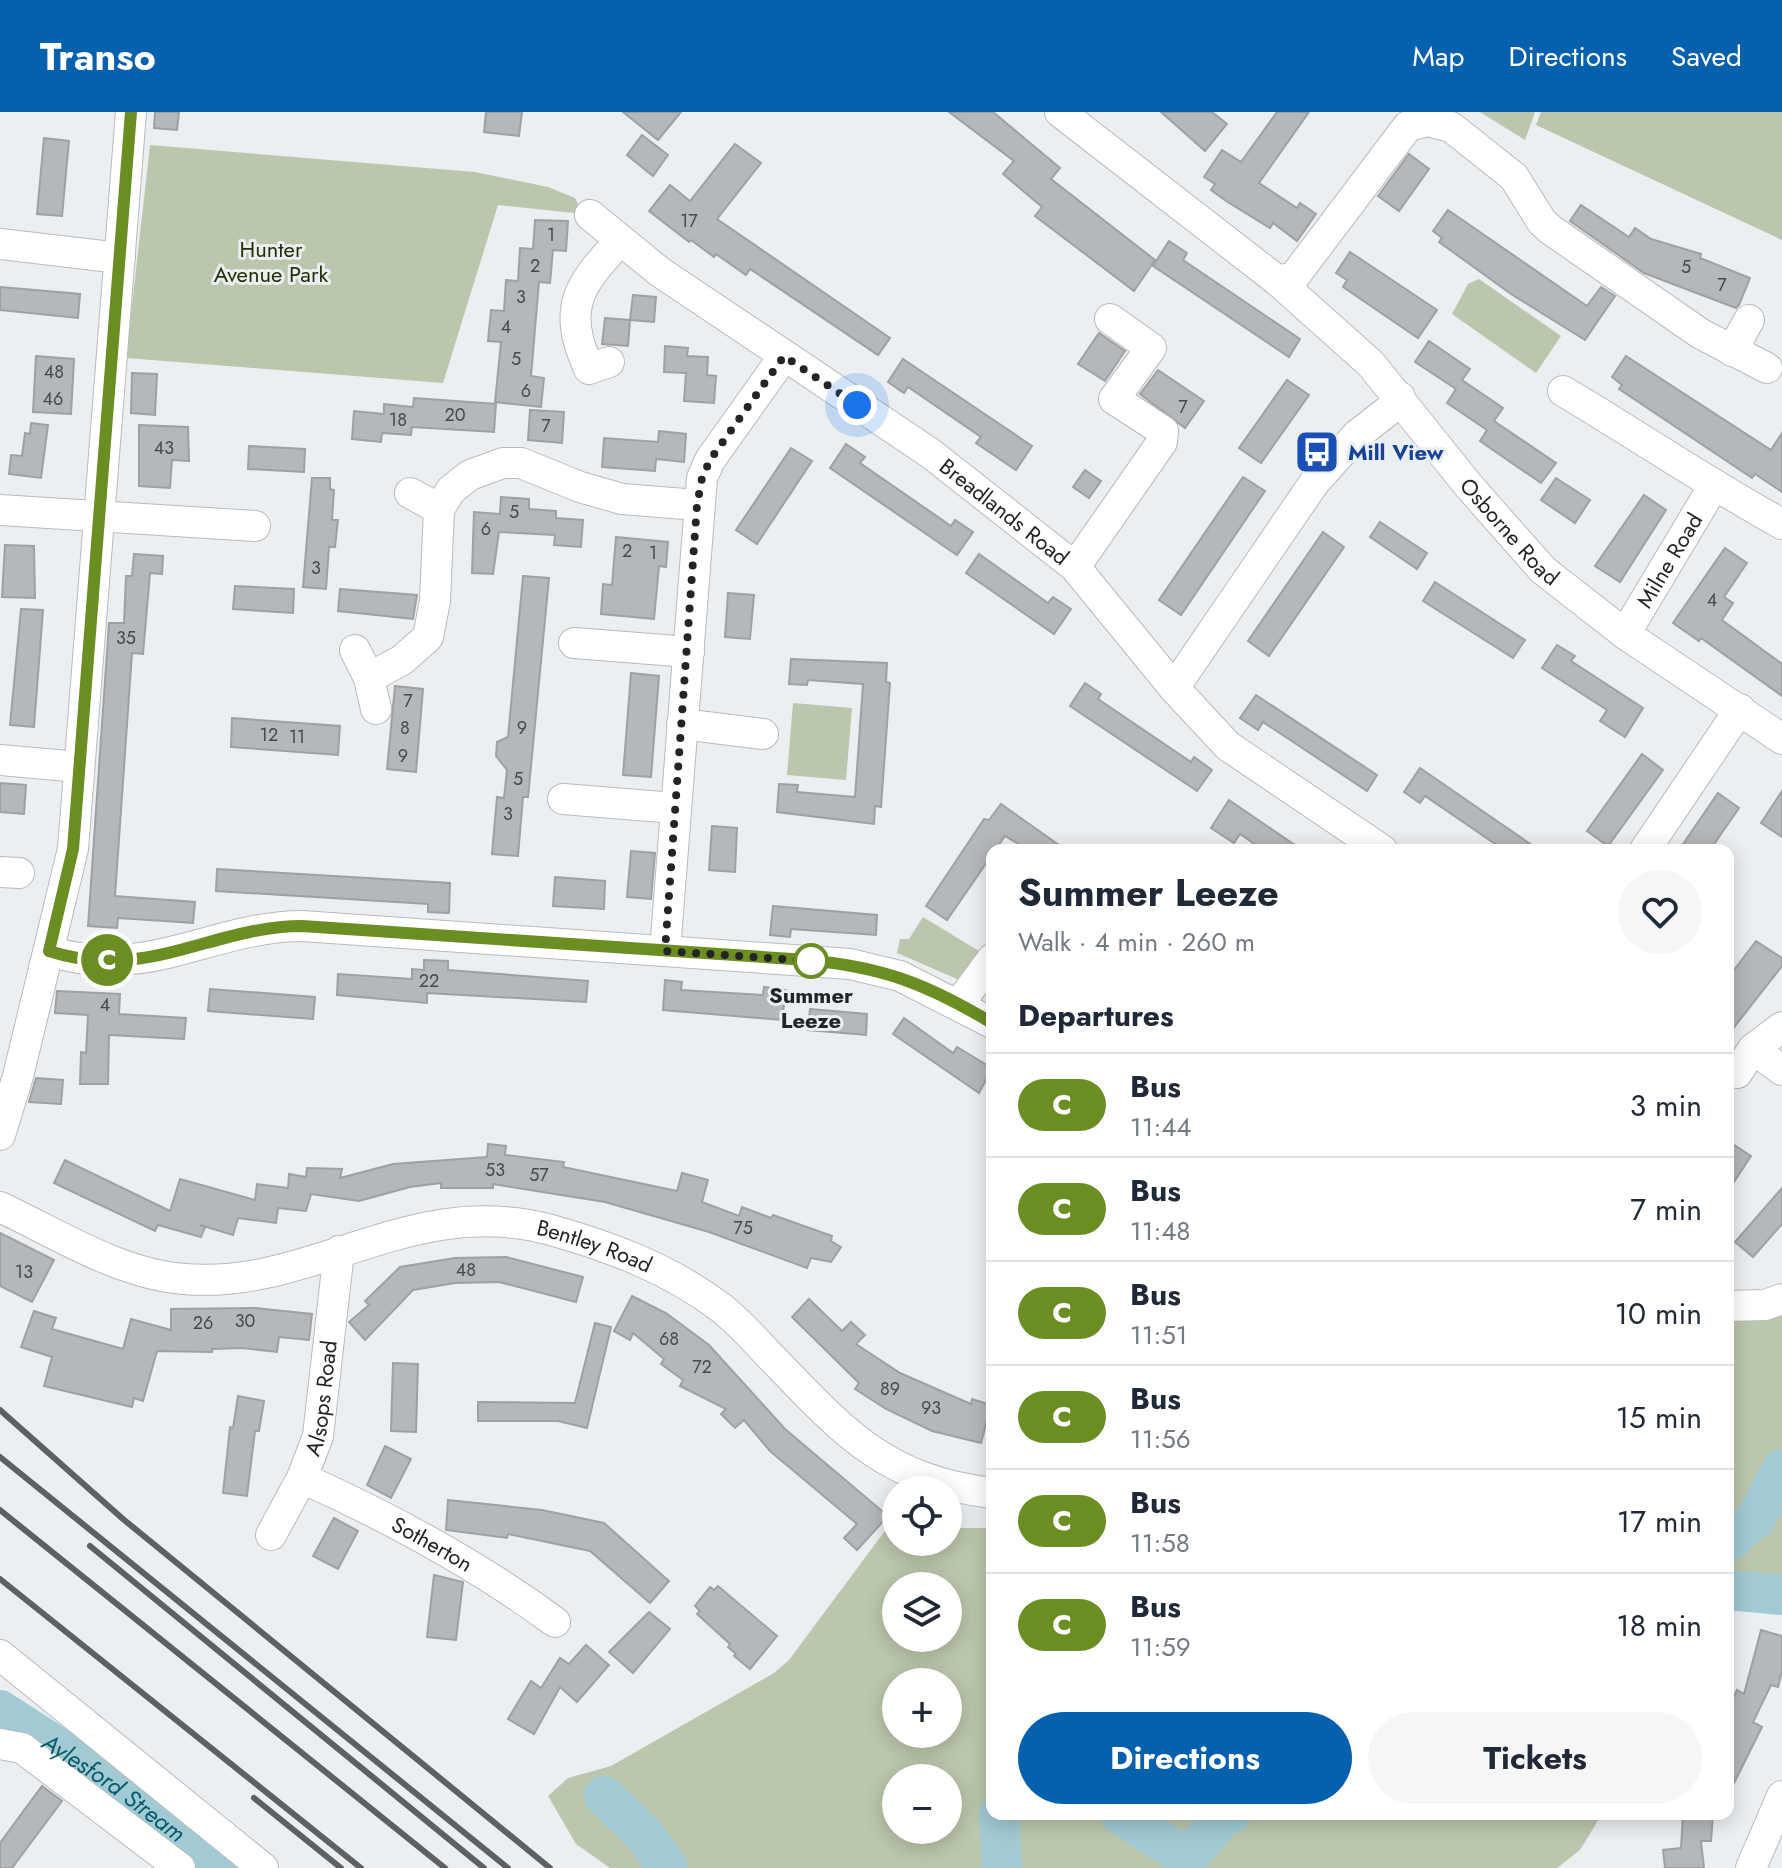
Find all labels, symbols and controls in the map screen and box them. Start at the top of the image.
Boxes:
text: Transo [40,29,156,84]
text: Map [1412,36,1464,77]
text: Directions [1508,36,1627,77]
text: Saved [1671,36,1742,77]
house number: 17 [680,208,698,234]
house number: 1 [547,222,555,248]
park label: Hunter Avenue Park [214,233,328,290]
house number: 2 [530,253,540,279]
house number: 5 [1681,254,1691,280]
house number: 7 [1717,272,1727,298]
house number: 3 [516,284,526,310]
house number: 4 [501,314,511,340]
house number: 5 [511,346,521,372]
house number: 48 [44,359,64,385]
house number: 6 [521,378,531,404]
your location [837,385,877,425]
house number: 46 [43,386,63,412]
house number: 7 [1178,394,1188,420]
house number: 20 [444,402,466,428]
house number: 18 [389,407,407,433]
house number: 7 [541,413,551,439]
bus stop icon: Mill View [1293,428,1341,476]
house number: 43 [154,435,174,461]
place label: Mill View [1348,436,1444,468]
street label: Breadlands Road [933,451,1076,573]
street label: Osborne Road [1453,470,1566,593]
house number: 5 [509,499,519,525]
street label: Milne Road [1628,507,1710,614]
house number: 6 [481,516,491,542]
house number: 2 [622,538,632,564]
house number: 1 [649,540,657,566]
house number: 3 [311,555,321,581]
house number: 4 [1707,587,1717,613]
house number: 35 [116,625,136,651]
house number: 7 [403,688,413,714]
house number: 8 [400,715,410,741]
house number: 9 [517,715,527,741]
house number: 12 [260,722,278,748]
house number: 11 [289,724,305,750]
house number: 9 [398,743,408,769]
house number: 5 [513,766,523,792]
house number: 3 [503,801,513,827]
text: Summer Leeze [1018,865,1279,920]
button: heart [1618,870,1702,954]
text: Walk · 4 min · 260 m [1018,923,1255,961]
line badge: C [81,934,133,986]
text: C [97,939,117,980]
marker: Summer Leeze [794,944,828,978]
house number: 22 [419,968,439,994]
place label: Summer Leeze [769,979,853,1036]
house number: 4 [100,992,110,1018]
text: Departures [1018,994,1174,1037]
text: Bus [1130,1065,1181,1108]
text: C [1052,1084,1072,1125]
text: 3 min [1630,1084,1702,1127]
text: 11:44 [1130,1108,1192,1146]
house number: 53 [485,1157,505,1183]
house number: 57 [529,1162,549,1188]
text: Bus [1130,1169,1181,1212]
text: C [1052,1188,1072,1229]
text: 7 min [1630,1188,1702,1231]
street label: Bentley Road [534,1211,657,1280]
text: 11:48 [1130,1212,1191,1250]
house number: 75 [733,1215,753,1241]
house number: 48 [456,1257,476,1283]
house number: 13 [15,1259,33,1285]
text: Bus [1130,1273,1181,1316]
text: C [1052,1292,1072,1333]
text: 10 min [1615,1292,1702,1335]
house number: 30 [235,1308,256,1334]
house number: 26 [193,1310,213,1336]
text: 11:51 [1130,1316,1188,1354]
house number: 68 [659,1326,679,1352]
street label: Alsops Road [296,1339,345,1460]
house number: 72 [692,1354,712,1380]
house number: 89 [880,1376,900,1402]
text: Bus [1130,1377,1181,1420]
house number: 93 [921,1395,941,1421]
text: C [1052,1396,1072,1437]
text: 15 min [1616,1396,1702,1439]
text: 11:56 [1130,1420,1191,1458]
map controls [882,1476,962,1844]
button: locate [882,1476,962,1556]
text: Bus [1130,1481,1181,1524]
text: C [1052,1500,1072,1541]
text: 17 min [1617,1500,1702,1543]
street label: Sotherton [386,1508,479,1579]
text: 11:58 [1130,1524,1190,1562]
button: layers [882,1572,962,1652]
text: Bus [1130,1585,1181,1628]
text: C [1052,1604,1072,1645]
text: 18 min [1616,1604,1702,1647]
text: 11:59 [1130,1628,1191,1666]
button: + [882,1668,962,1748]
button: Directions [1018,1712,1352,1804]
button: Tickets [1368,1712,1702,1804]
water label: Aylesford Stream [35,1724,193,1850]
button: − [882,1764,962,1844]

